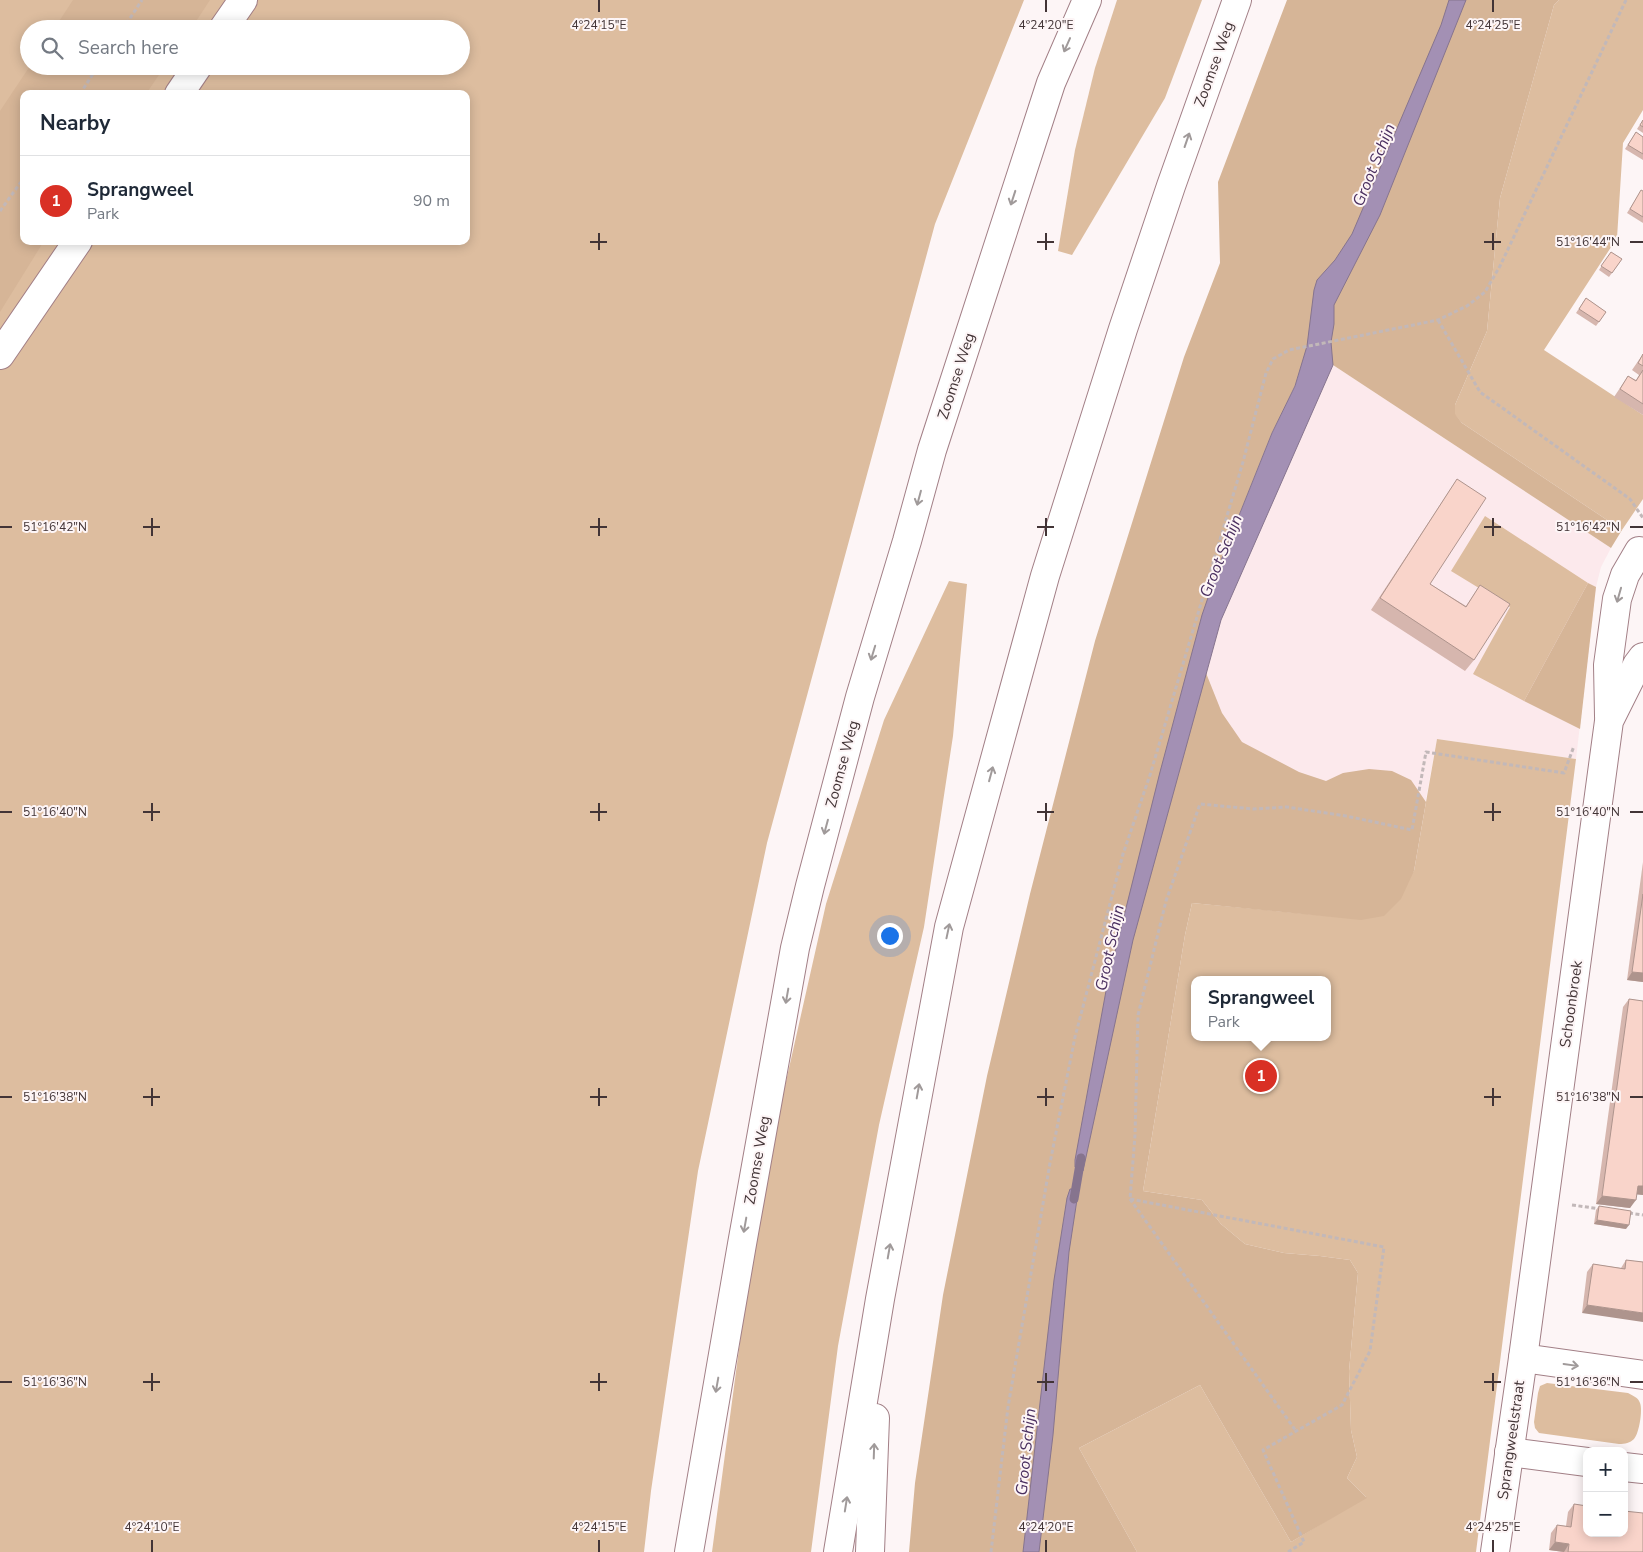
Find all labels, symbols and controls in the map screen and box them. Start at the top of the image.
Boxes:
text: 4°24'15"E [572,17,626,33]
text: 4°24'20"E [1019,17,1073,33]
text: 4°24'25"E [1466,17,1520,33]
street label: Zoomse Weg [1189,18,1239,110]
search box [20,20,470,75]
icon: search [38,34,66,62]
text: Search here [78,35,179,61]
one-way arrow [1062,37,1072,52]
text: Nearby [40,109,110,137]
water label: Groot Schijn [1347,120,1401,210]
one-way arrow [1183,133,1192,148]
text: Sprangweel [87,177,193,203]
text: 1 [51,190,61,212]
text: 90 m [413,190,450,212]
one-way arrow [1008,190,1018,206]
text: Park [87,203,119,225]
text: 51°16'44"N [1556,234,1620,250]
street label: Zoomse Weg [933,330,979,422]
one-way arrow [914,489,923,505]
water label: Groot Schijn [1194,511,1248,601]
text: 51°16'42"N [23,519,87,535]
text: 51°16'42"N [1556,519,1620,535]
one-way arrow [1613,586,1623,602]
one-way arrow [868,645,877,661]
street label: Zoomse Weg [821,718,863,810]
one-way arrow [986,767,996,783]
text: 51°16'40"N [23,804,87,820]
text: 51°16'40"N [1556,804,1620,820]
one-way arrow [821,819,830,835]
water label: Groot Schijn [1090,903,1130,993]
your location [877,923,903,949]
one-way arrow [944,924,953,940]
street label: Schoonbroek [1555,959,1587,1049]
popup [1191,976,1331,1041]
text: Sprangweel [1208,985,1314,1011]
one-way arrow [781,988,791,1004]
text: Park [1208,1011,1240,1033]
pin: 1 [1245,1057,1277,1095]
one-way arrow [914,1083,924,1099]
text: 51°16'38"N [23,1089,87,1105]
text: 51°16'38"N [1556,1089,1620,1105]
street label: Zoomse Weg [739,1114,775,1206]
one-way arrow [740,1217,749,1233]
one-way arrow [884,1243,894,1259]
one-way arrow [1563,1360,1579,1370]
text: 51°16'36"N [23,1374,87,1390]
text: 51°16'36"N [1556,1374,1620,1390]
one-way arrow [712,1377,722,1393]
street label: Sprangweelstraat [1493,1378,1529,1501]
water label: Groot Schijn [1010,1407,1042,1497]
one-way arrow [869,1443,878,1459]
map controls [1583,1447,1628,1537]
button: + [1583,1447,1628,1492]
button: − [1583,1492,1628,1537]
one-way arrow [842,1496,852,1512]
text: 4°24'10"E [125,1519,179,1535]
text: 4°24'15"E [572,1519,626,1535]
text: 4°24'20"E [1019,1519,1073,1535]
text: 4°24'25"E [1466,1519,1520,1535]

